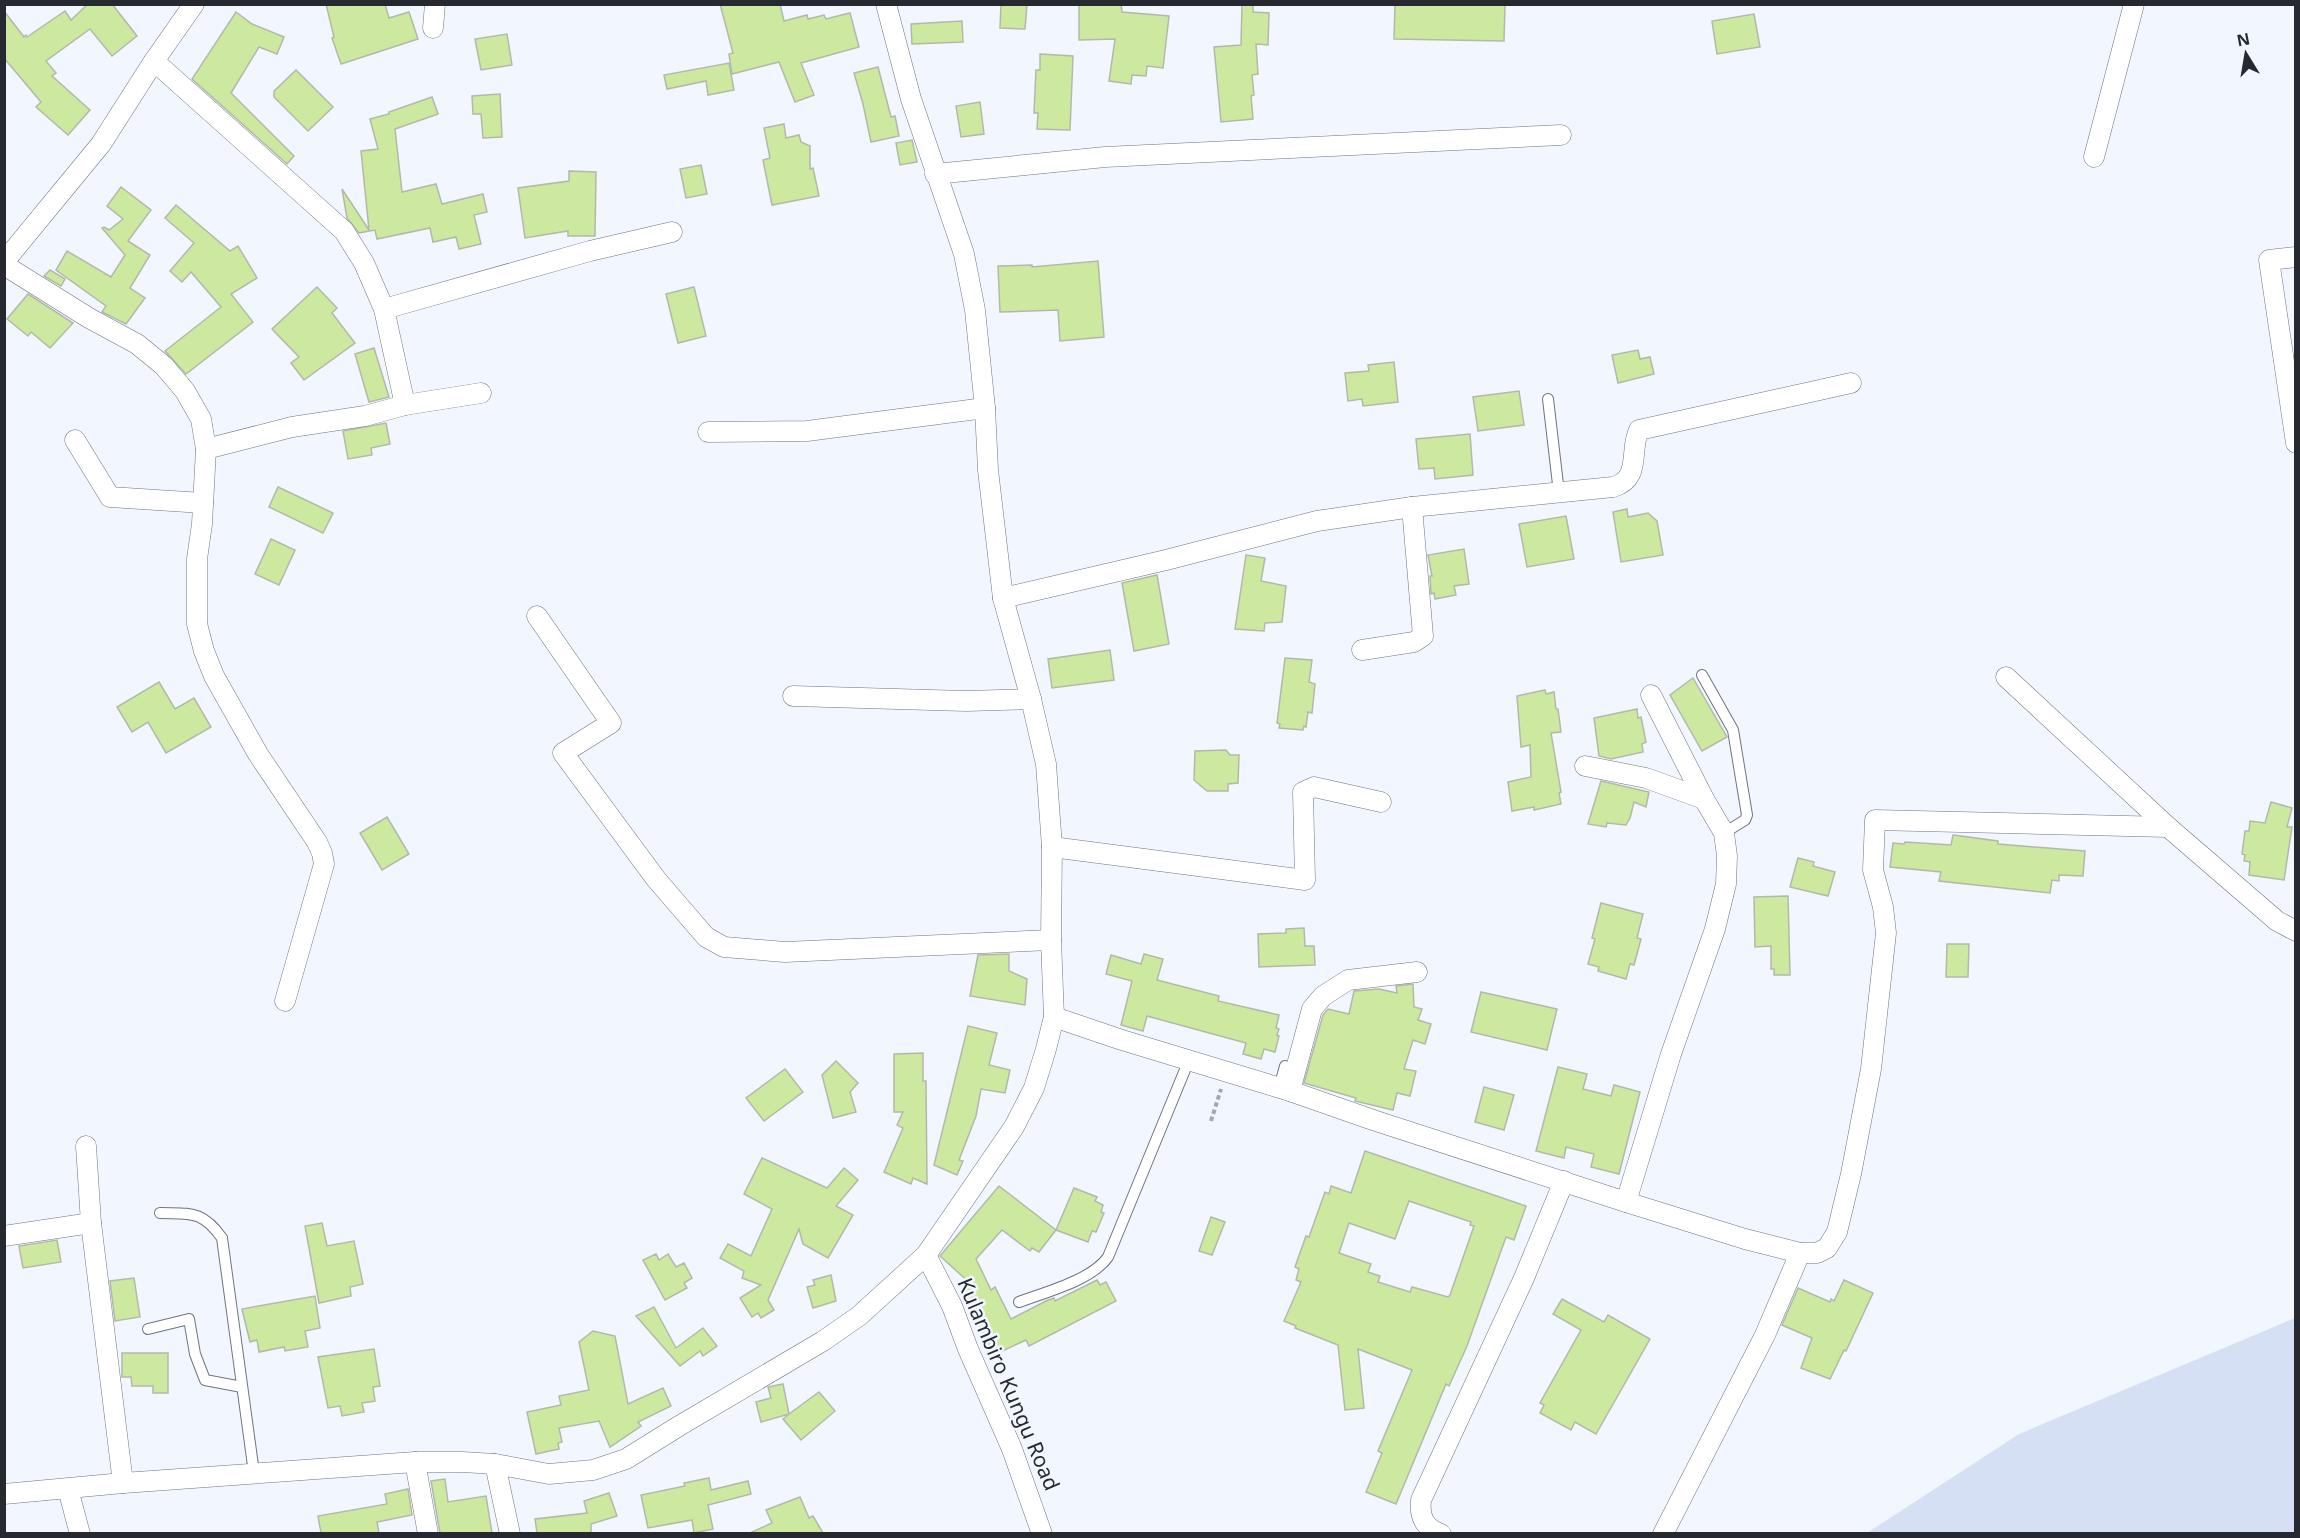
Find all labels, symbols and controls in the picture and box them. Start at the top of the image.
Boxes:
north arrow [2216,24,2276,84]
text: N [2235,27,2252,51]
street label: Kulambiro Kungu Road [952,1273,1066,1495]

